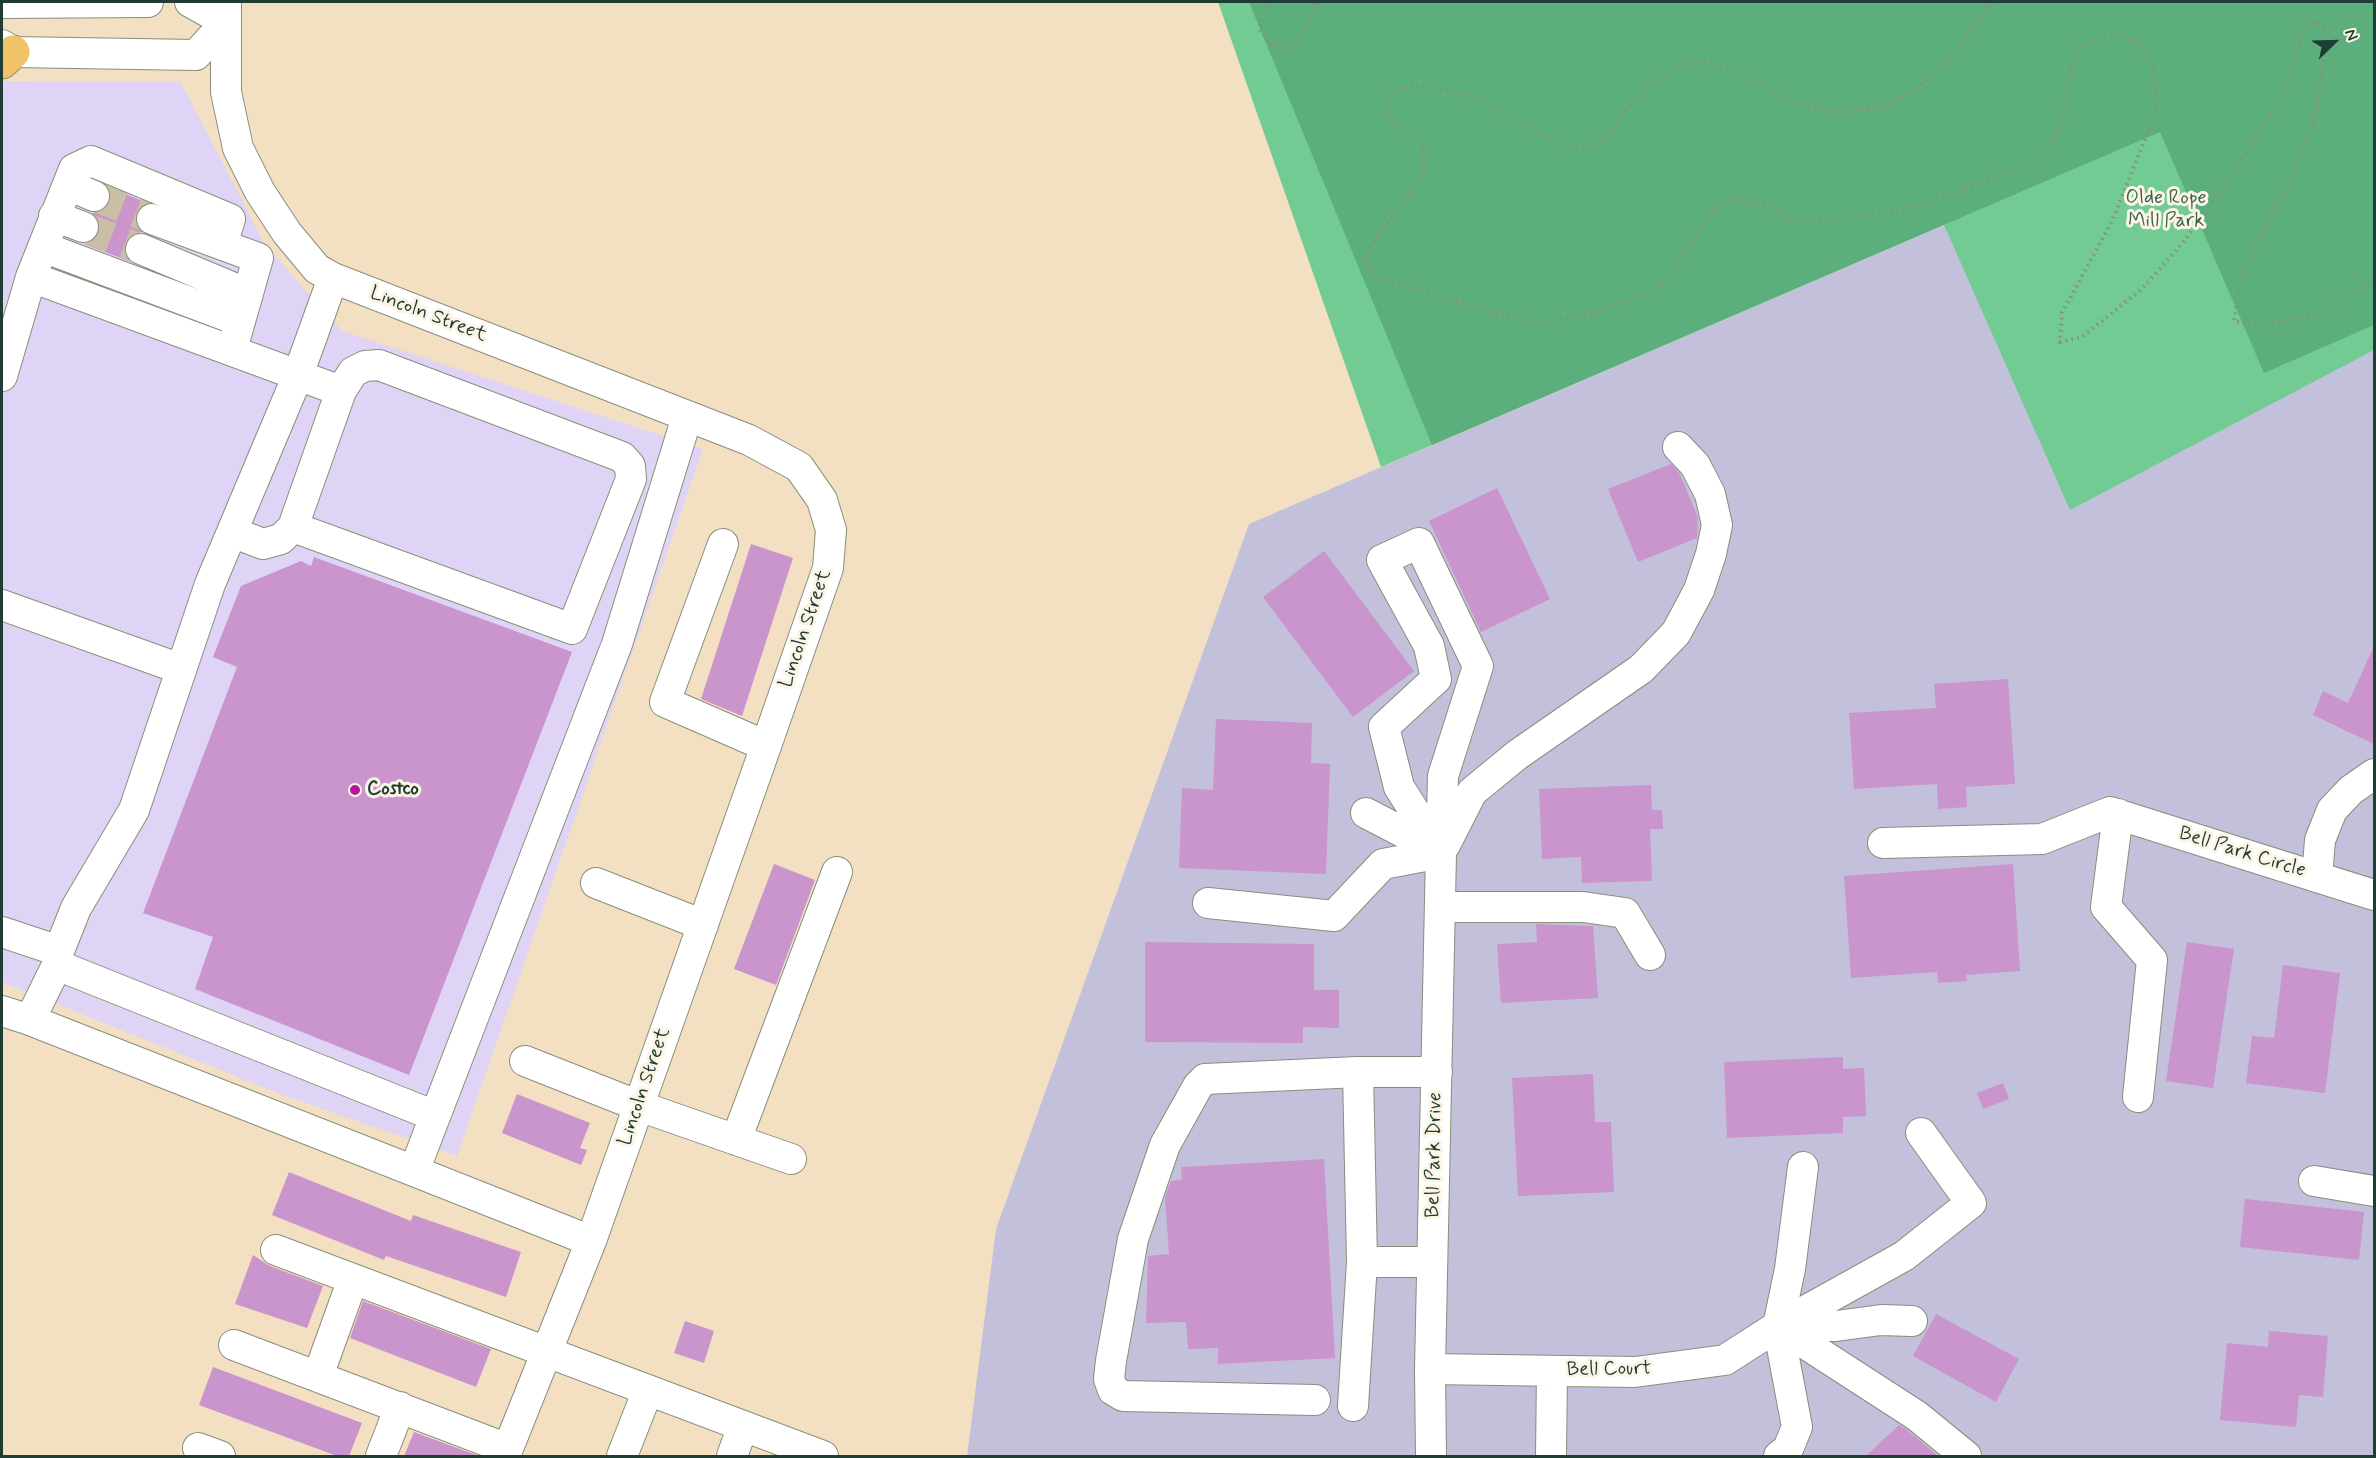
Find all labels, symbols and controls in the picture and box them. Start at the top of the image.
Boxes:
north arrow [2304,12,2364,72]
text: N [2339,26,2363,44]
park label: Olde Rope Mill Park [2126,187,2206,234]
street label: Lincoln Street [366,282,490,348]
street label: Lincoln Street [775,567,837,691]
place label: Costco [367,778,419,802]
marker: Costco [348,783,362,797]
street label: Bell Park Circle [2176,822,2308,884]
street label: Lincoln Street [614,1025,676,1149]
street label: Bell Park Drive [1422,1092,1448,1218]
street label: Bell Court [1566,1357,1652,1383]

